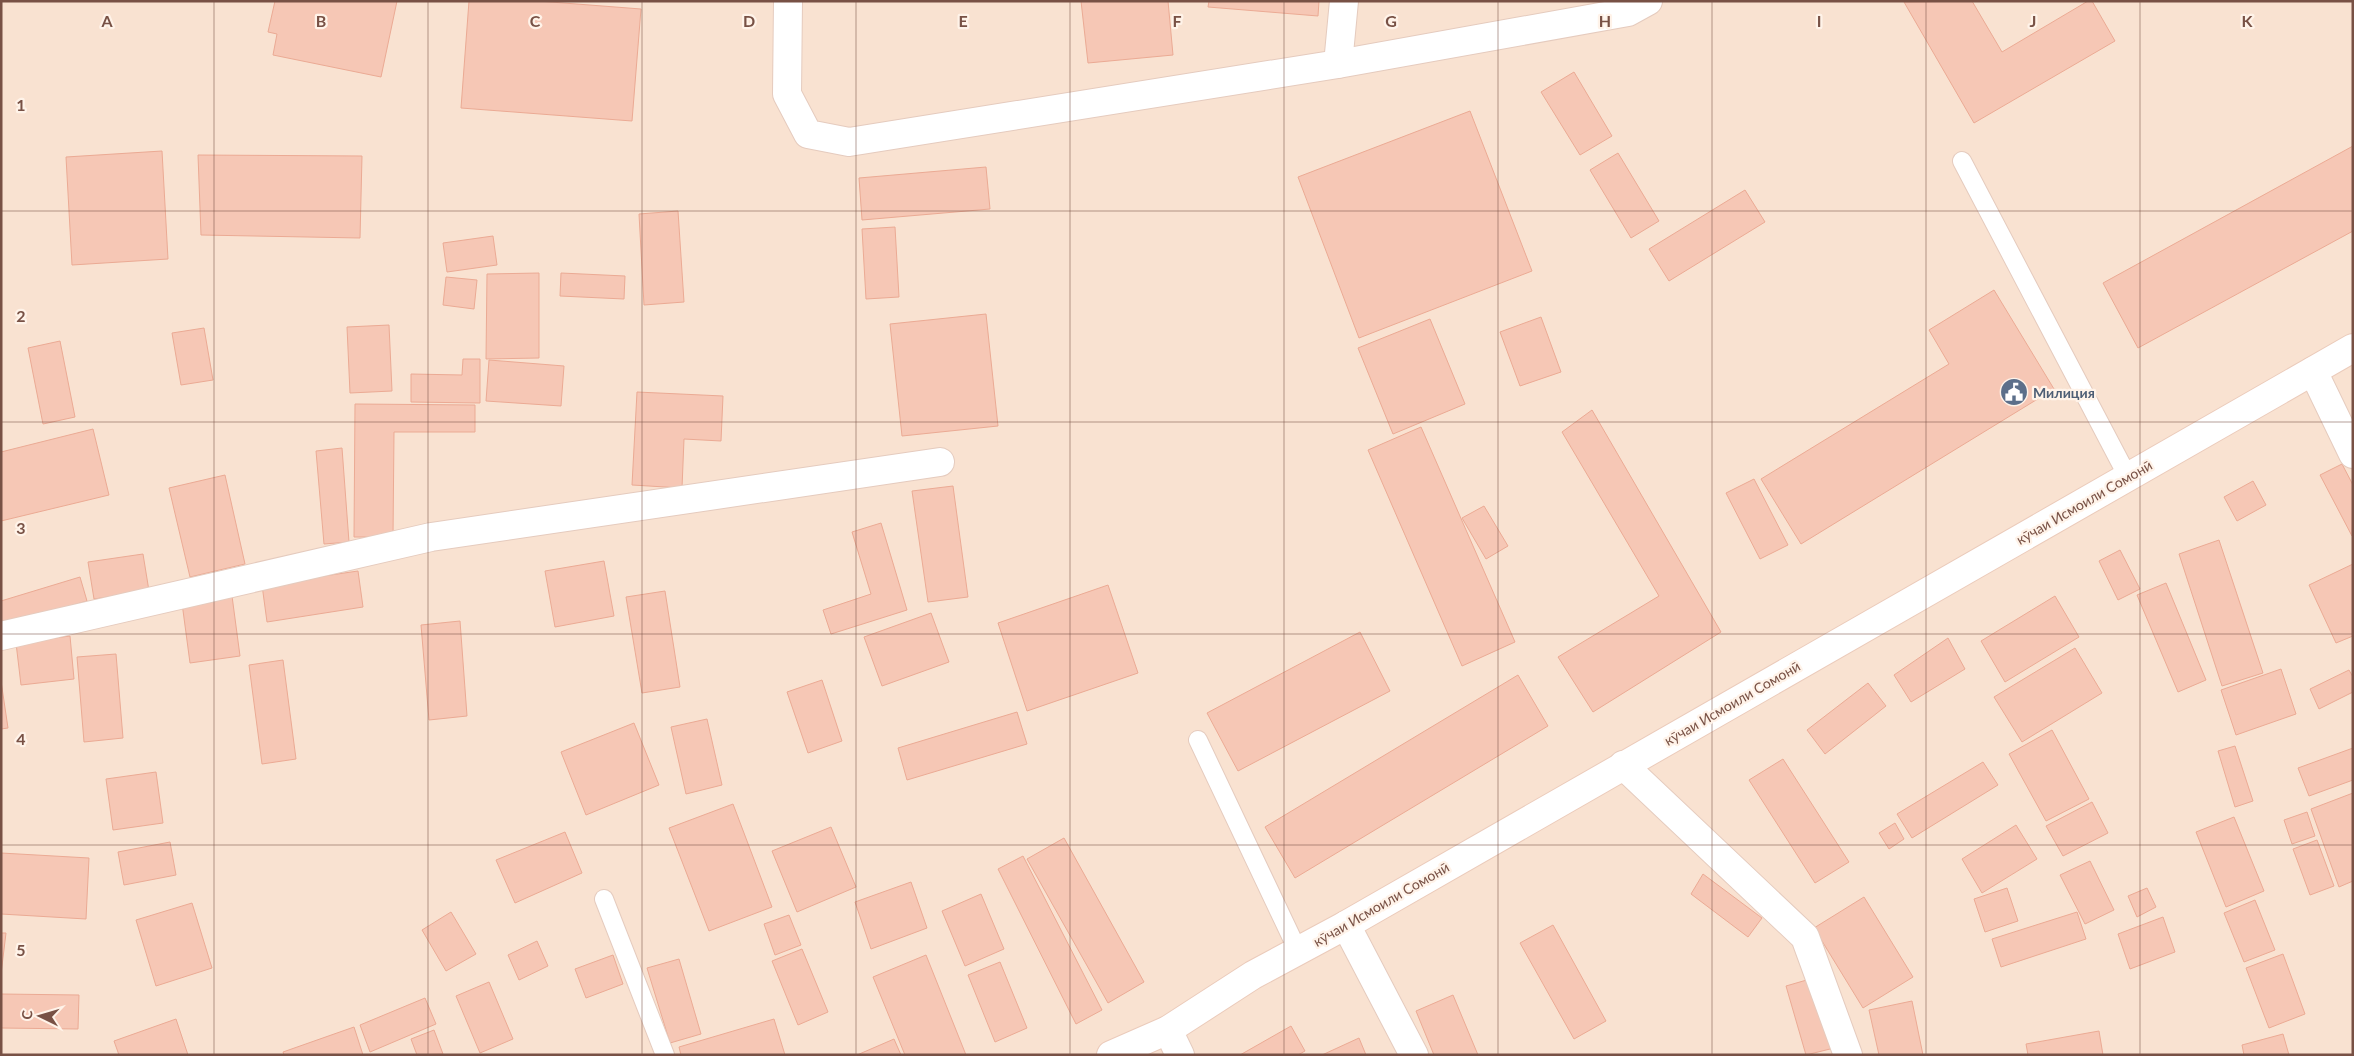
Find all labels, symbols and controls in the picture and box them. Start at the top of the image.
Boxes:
text: A [100,11,113,30]
text: B [316,11,326,30]
text: C [530,11,541,30]
text: D [743,11,755,30]
text: E [958,11,968,30]
text: F [1172,11,1182,30]
text: G [1385,11,1397,30]
text: H [1599,11,1611,30]
text: I [1817,11,1821,30]
text: J [2030,11,2036,30]
text: K [2242,11,2254,30]
text: 1 [16,95,26,114]
text: 2 [16,306,26,325]
public building icon: Милиция [1999,377,2029,407]
place label: Милиция [2033,384,2095,401]
street label: кӯчаи Исмоили Сомонӣ [2013,456,2155,548]
text: 3 [16,518,26,537]
street label: кӯчаи Исмоили Сомонӣ [1661,657,1803,749]
text: 4 [16,729,26,748]
street label: кӯчаи Исмоили Сомонӣ [1310,858,1452,950]
text: 5 [16,940,26,959]
north arrow [15,991,65,1041]
text: С [18,1009,35,1020]

